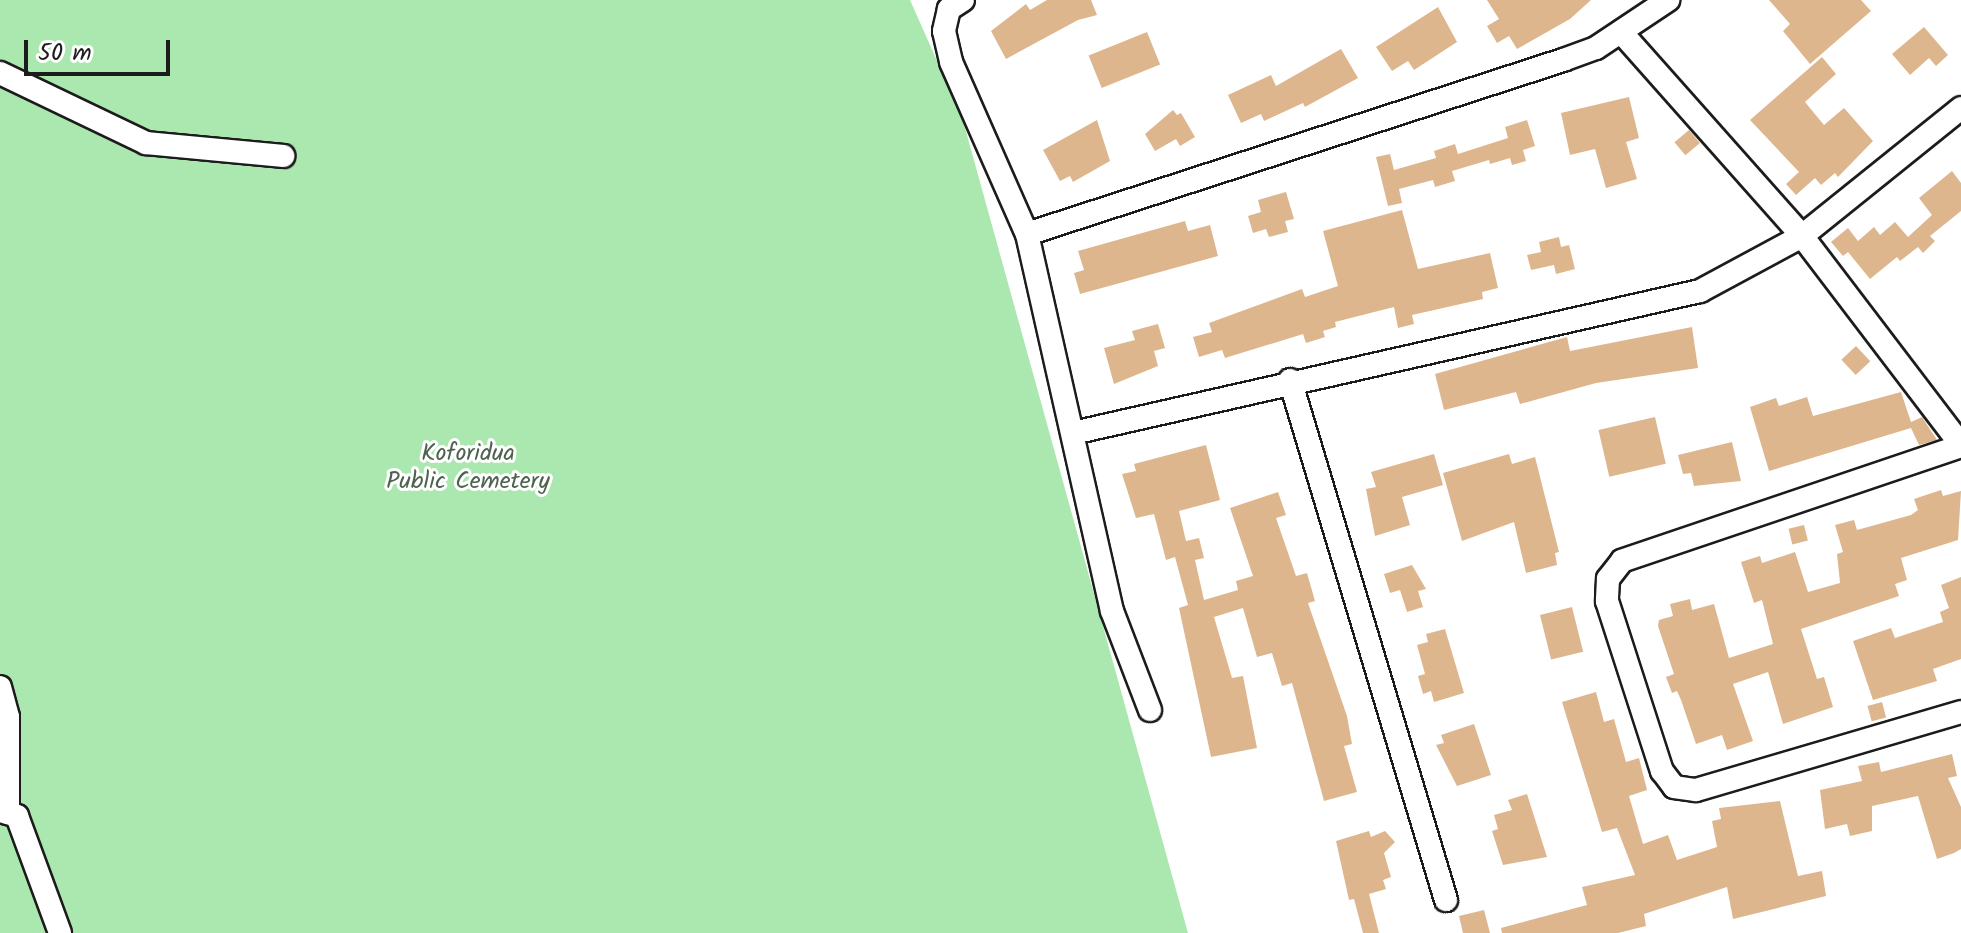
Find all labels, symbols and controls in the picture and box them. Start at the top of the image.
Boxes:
scale bar [28,24,174,74]
text: 50 m [38,34,92,73]
park label: Koforidua Public Cemetery [386,440,550,496]

